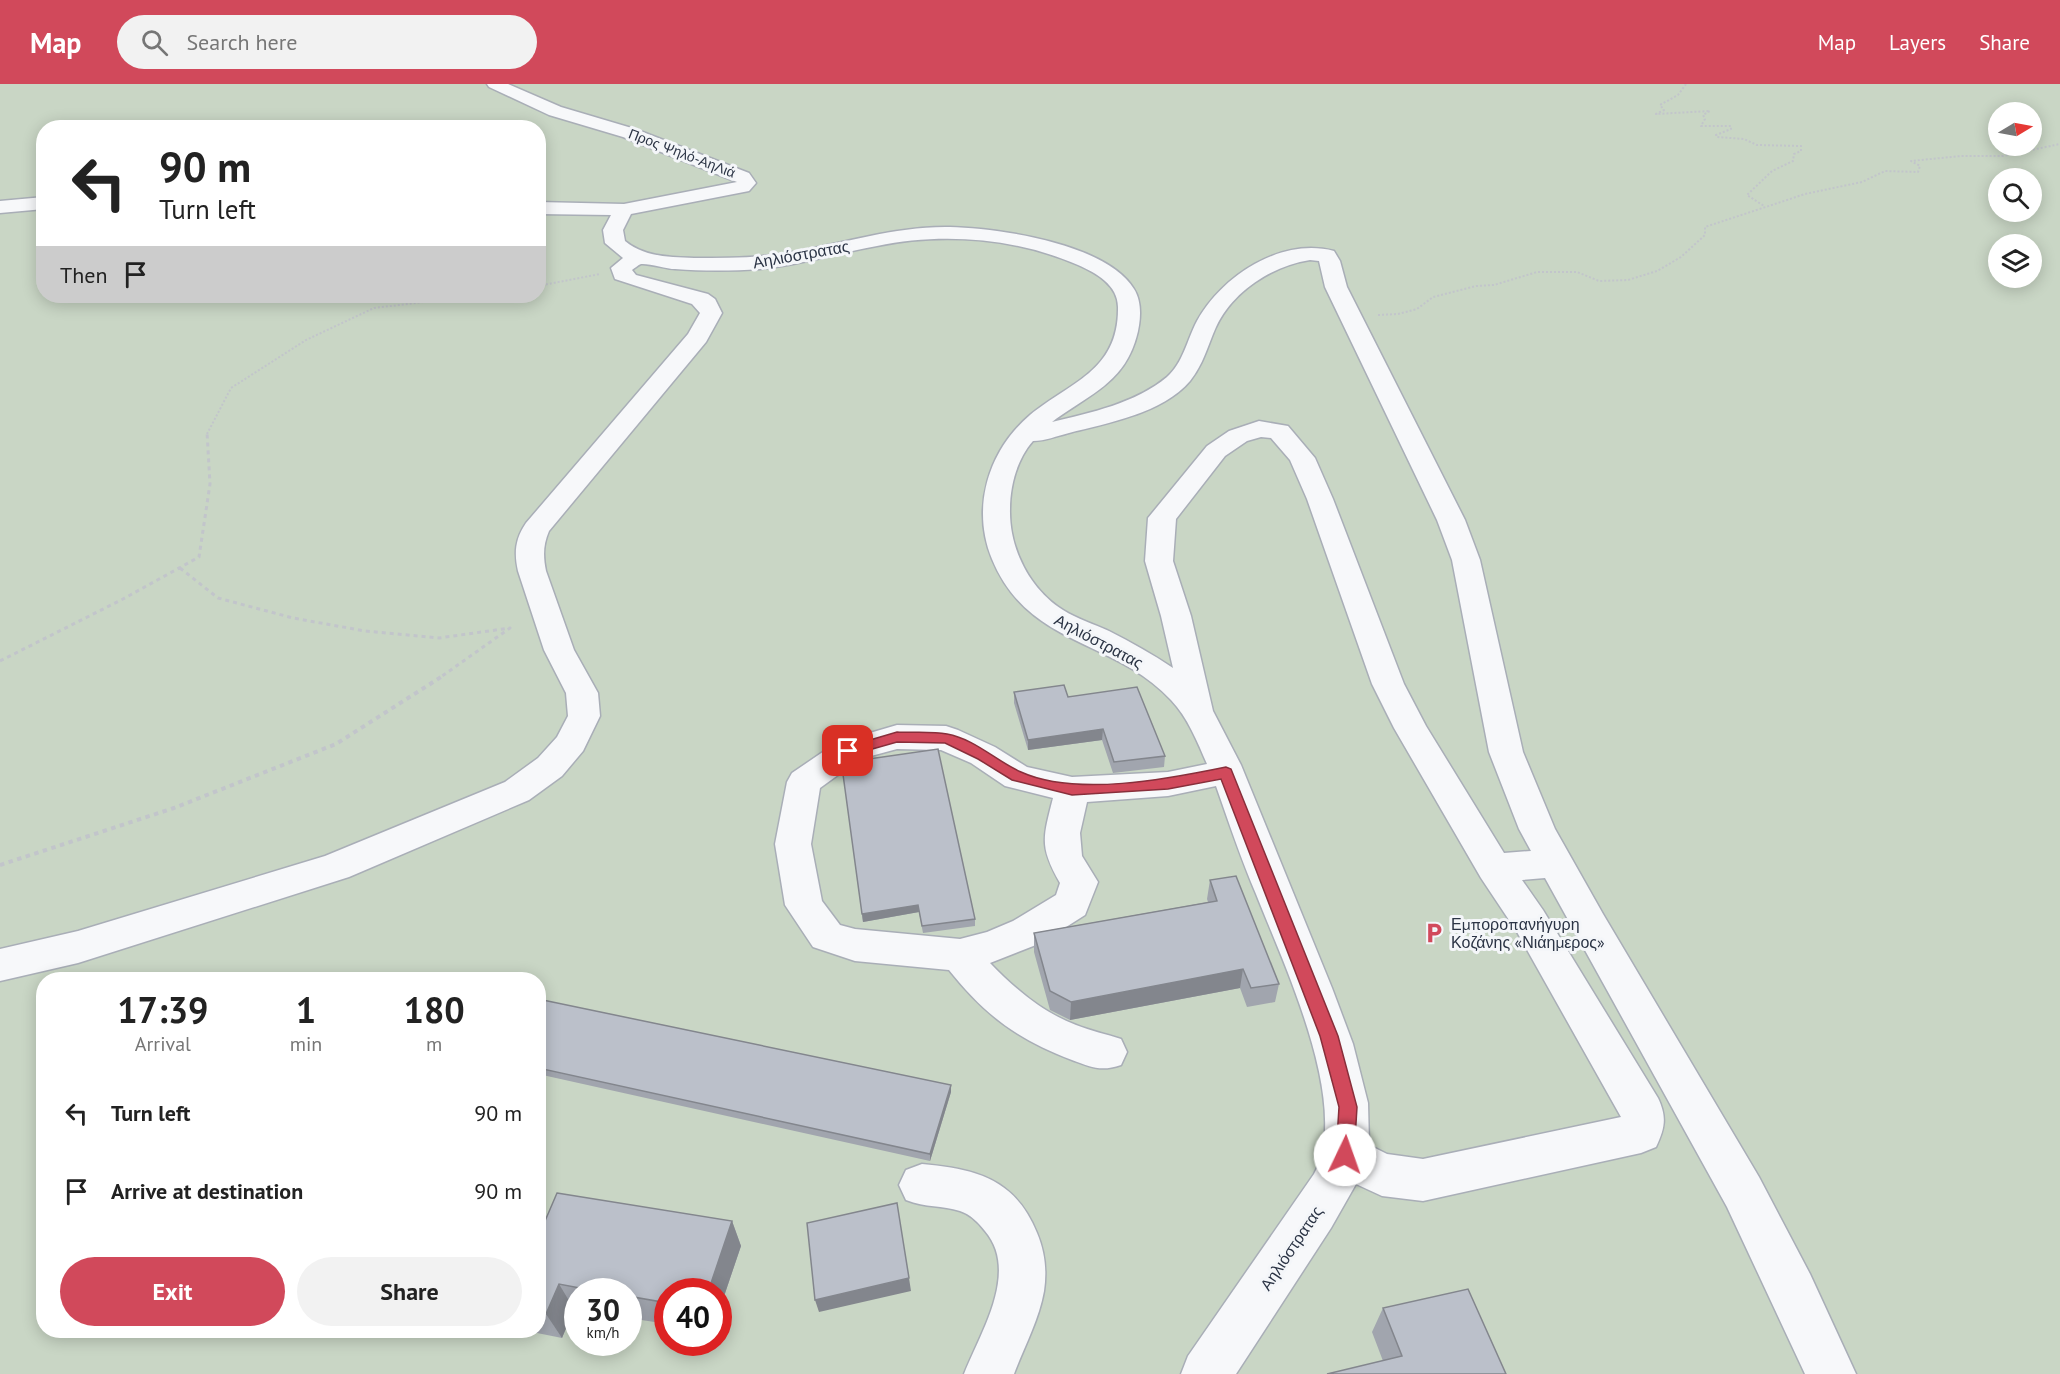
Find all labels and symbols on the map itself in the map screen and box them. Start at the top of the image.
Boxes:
north arrow [1988,102,2042,156]
street label: Προς Ψηλό-ΑηΛιά [626,124,738,182]
street label: Αηλιόστρατας [751,236,851,272]
street label: Αηλιόστρατας [1051,609,1147,673]
pin [822,725,873,776]
place label: Εμποροπανήγυρη Κοζάνης «Νιάημερος» [1451,914,1605,952]
parking icon: Εμποροπανήγυρη Κοζάνης «Νιάημερος» [1422,921,1446,945]
position arrow [1313,1123,1377,1187]
street label: Αηλιόστρατας [1255,1202,1327,1294]
speed limit sign: 40 [654,1278,732,1356]

